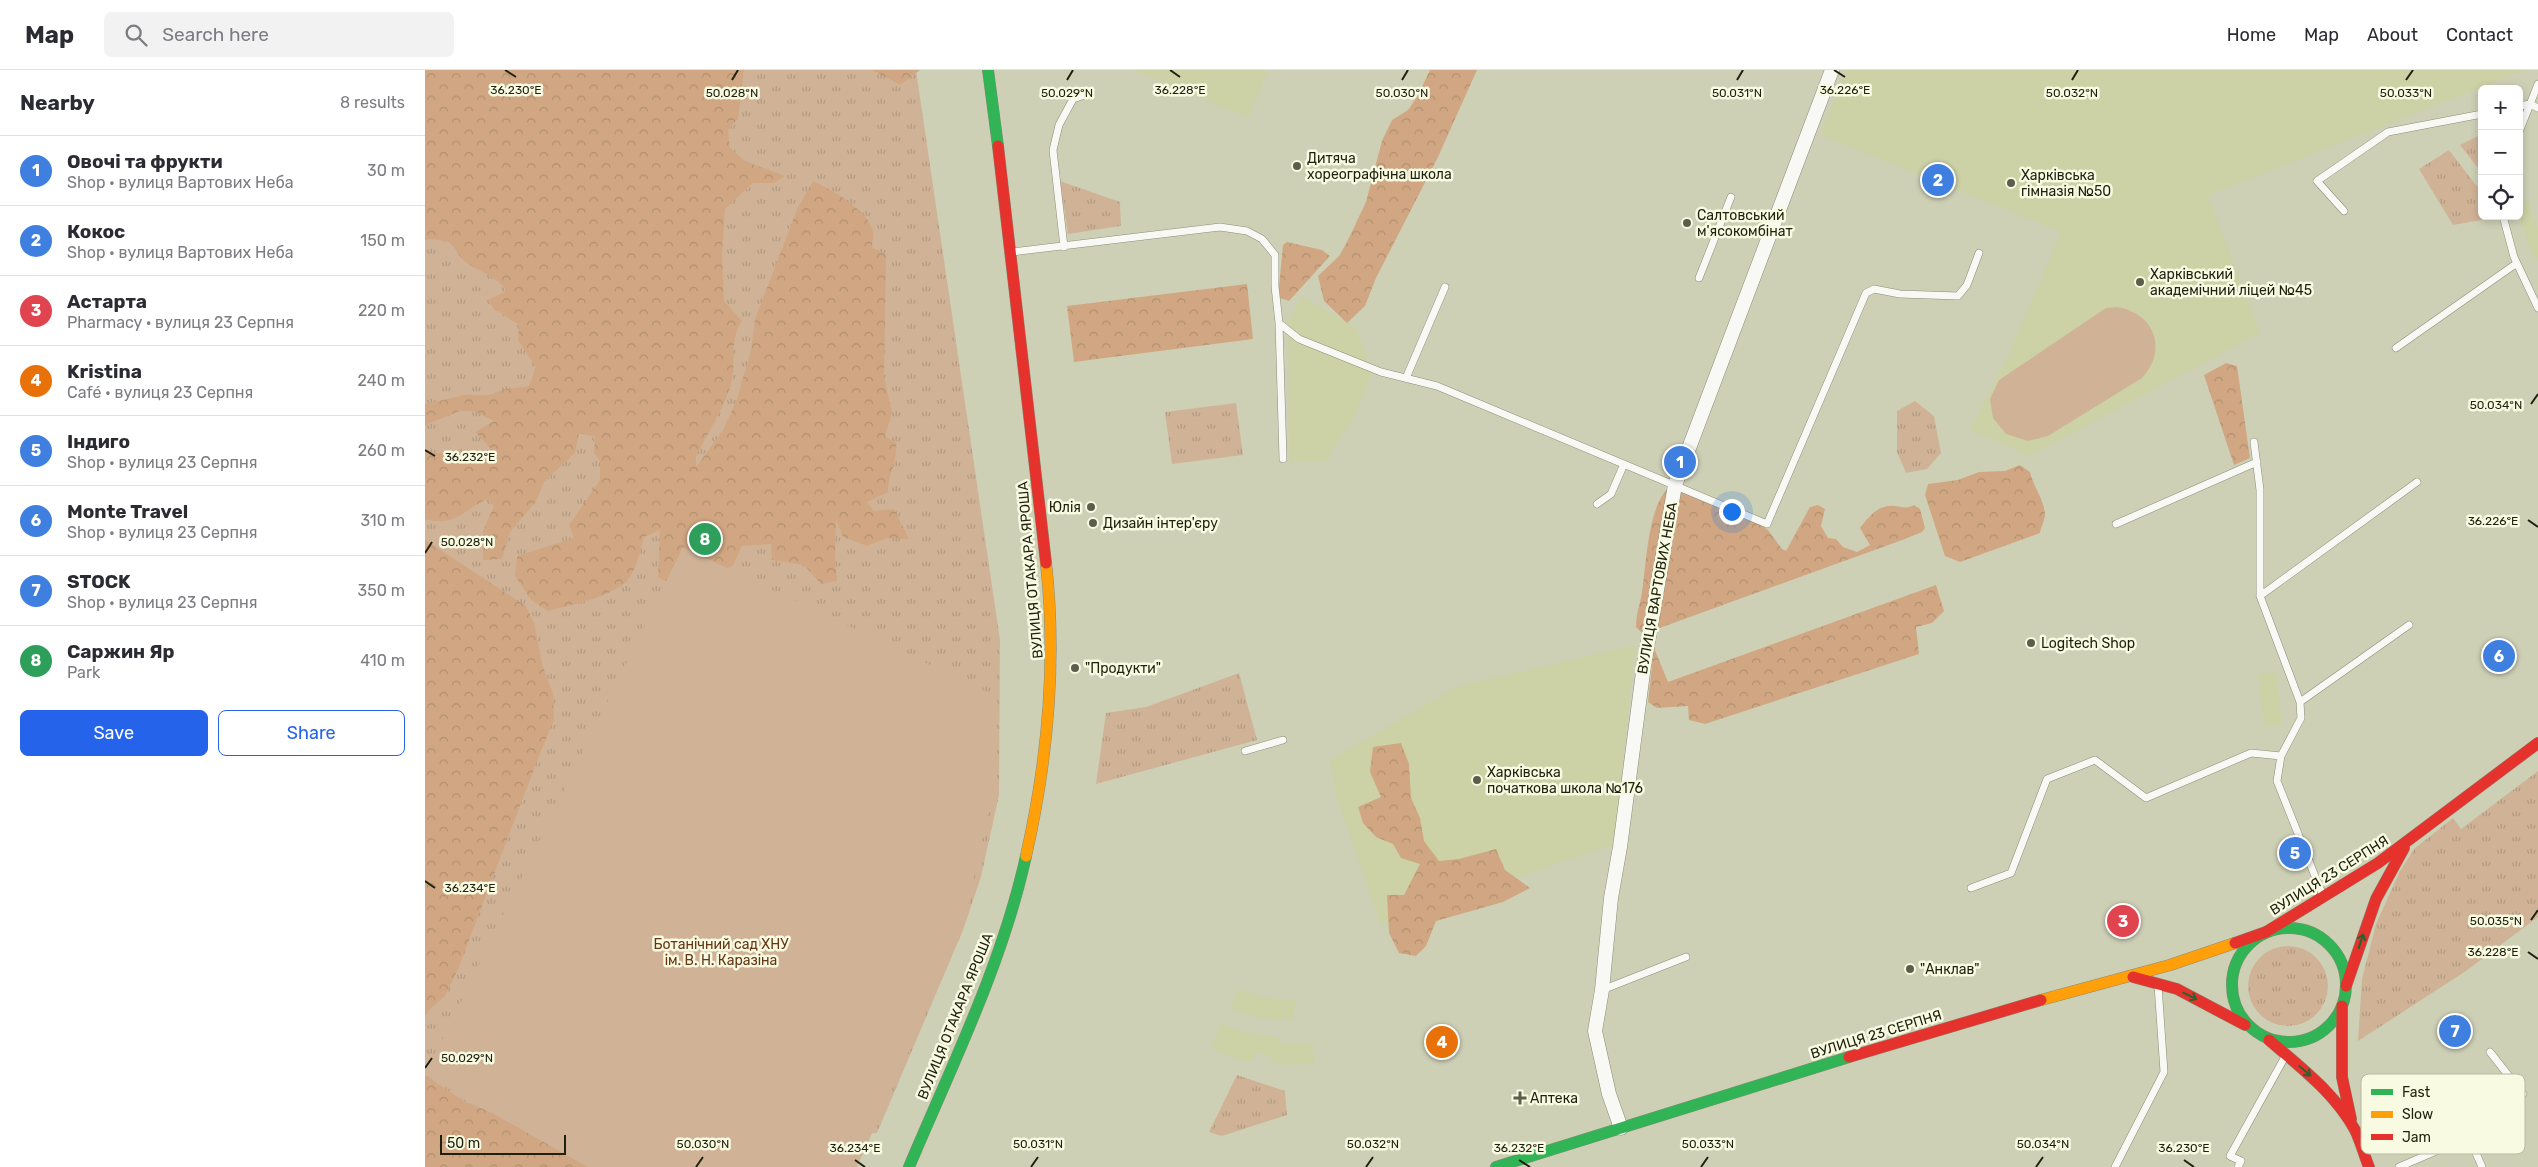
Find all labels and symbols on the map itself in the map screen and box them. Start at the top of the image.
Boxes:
text: 36.230°E [490,83,542,97]
text: 36.228°E [1154,83,1206,97]
text: 36.226°E [1820,83,1870,97]
text: 50.028°N [706,86,758,100]
text: 50.029°N [1041,86,1093,100]
text: 50.030°N [1376,86,1428,100]
text: 50.031°N [1712,86,1762,100]
text: 50.032°N [2046,86,2098,100]
text: 50.033°N [2380,86,2432,100]
place label: Дитяча хореографічна школа [1307,150,1452,183]
marker: Дитяча хореографічна школа [1291,160,1303,172]
pin: 2 [1922,161,1954,199]
place label: Харківська гімназія №50 [2021,167,2111,200]
marker: Харківська гімназія №50 [2005,177,2017,189]
place label: Салтовський м'ясокомбінат [1697,207,1793,240]
marker: Салтовський м'ясокомбінат [1681,217,1693,229]
place label: Харківський академічний ліцей №45 [2150,266,2312,299]
marker: Харківський академічний ліцей №45 [2134,276,2146,288]
text: 50.034°N [2470,398,2522,412]
pin: 1 [1664,443,1696,481]
text: 36.232°E [445,450,495,464]
street label: ВУЛИЦЯ ОТАКАРА ЯРОША [1014,480,1047,659]
place label: Юлія [1049,499,1081,516]
your location [1719,499,1745,525]
street label: ВУЛИЦЯ ВАРТОВИХ НЕБА [1634,500,1681,676]
marker: Юлія [1085,501,1097,513]
text: 36.226°E [2468,514,2518,528]
place label: Дизайн інтер'єру [1103,515,1218,532]
marker: Дизайн інтер'єру [1087,517,1099,529]
pin: 8 [689,520,721,558]
text: 50.028°N [441,535,493,549]
place label: Logitech Shop [2041,635,2135,652]
marker: Logitech Shop [2025,637,2037,649]
pin: 6 [2483,637,2515,675]
place label: "Продукти" [1085,660,1161,677]
marker: "Продукти" [1069,662,1081,674]
place label: Харківська початкова школа №176 [1487,764,1643,797]
marker: Харківська початкова школа №176 [1471,774,1483,786]
street label: ВУЛИЦЯ 23 СЕРПНЯ [2267,832,2392,919]
pin: 5 [2279,834,2311,872]
text: 36.234°E [444,881,496,895]
pin: 3 [2107,902,2139,940]
text: 50.035°N [2470,914,2522,928]
street label: ВУЛИЦЯ ОТАКАРА ЯРОША [914,930,997,1102]
one-way arrow [2357,933,2367,949]
park label: Ботанічний сад ХНУ ім. В. Н. Каразіна [654,936,789,969]
text: 36.228°E [2467,945,2519,959]
place label: "Анклав" [1920,961,1980,978]
marker: "Анклав" [1904,963,1916,975]
one-way arrow [2182,992,2197,1001]
street label: ВУЛИЦЯ 23 СЕРПНЯ [1808,1006,1944,1063]
pin: 7 [2439,1012,2471,1050]
pin: 4 [1426,1023,1458,1061]
text: 50.029°N [441,1051,493,1065]
one-way arrow [2298,1066,2311,1077]
legend [2361,1074,2525,1154]
text: Fast [2402,1084,2431,1101]
place label: Аптека [1530,1090,1578,1107]
marker: Аптека [1514,1092,1526,1104]
text: Slow [2402,1106,2433,1123]
text: Jam [2402,1129,2431,1146]
scale bar [440,1132,566,1155]
text: 50.030°N [677,1137,729,1151]
text: 50.031°N [1013,1137,1063,1151]
text: 50.032°N [1347,1137,1399,1151]
text: 50.033°N [1682,1137,1734,1151]
text: 50.034°N [2017,1137,2069,1151]
text: 36.234°E [829,1141,881,1155]
text: 36.232°E [1494,1141,1544,1155]
text: 36.230°E [2158,1141,2210,1155]

